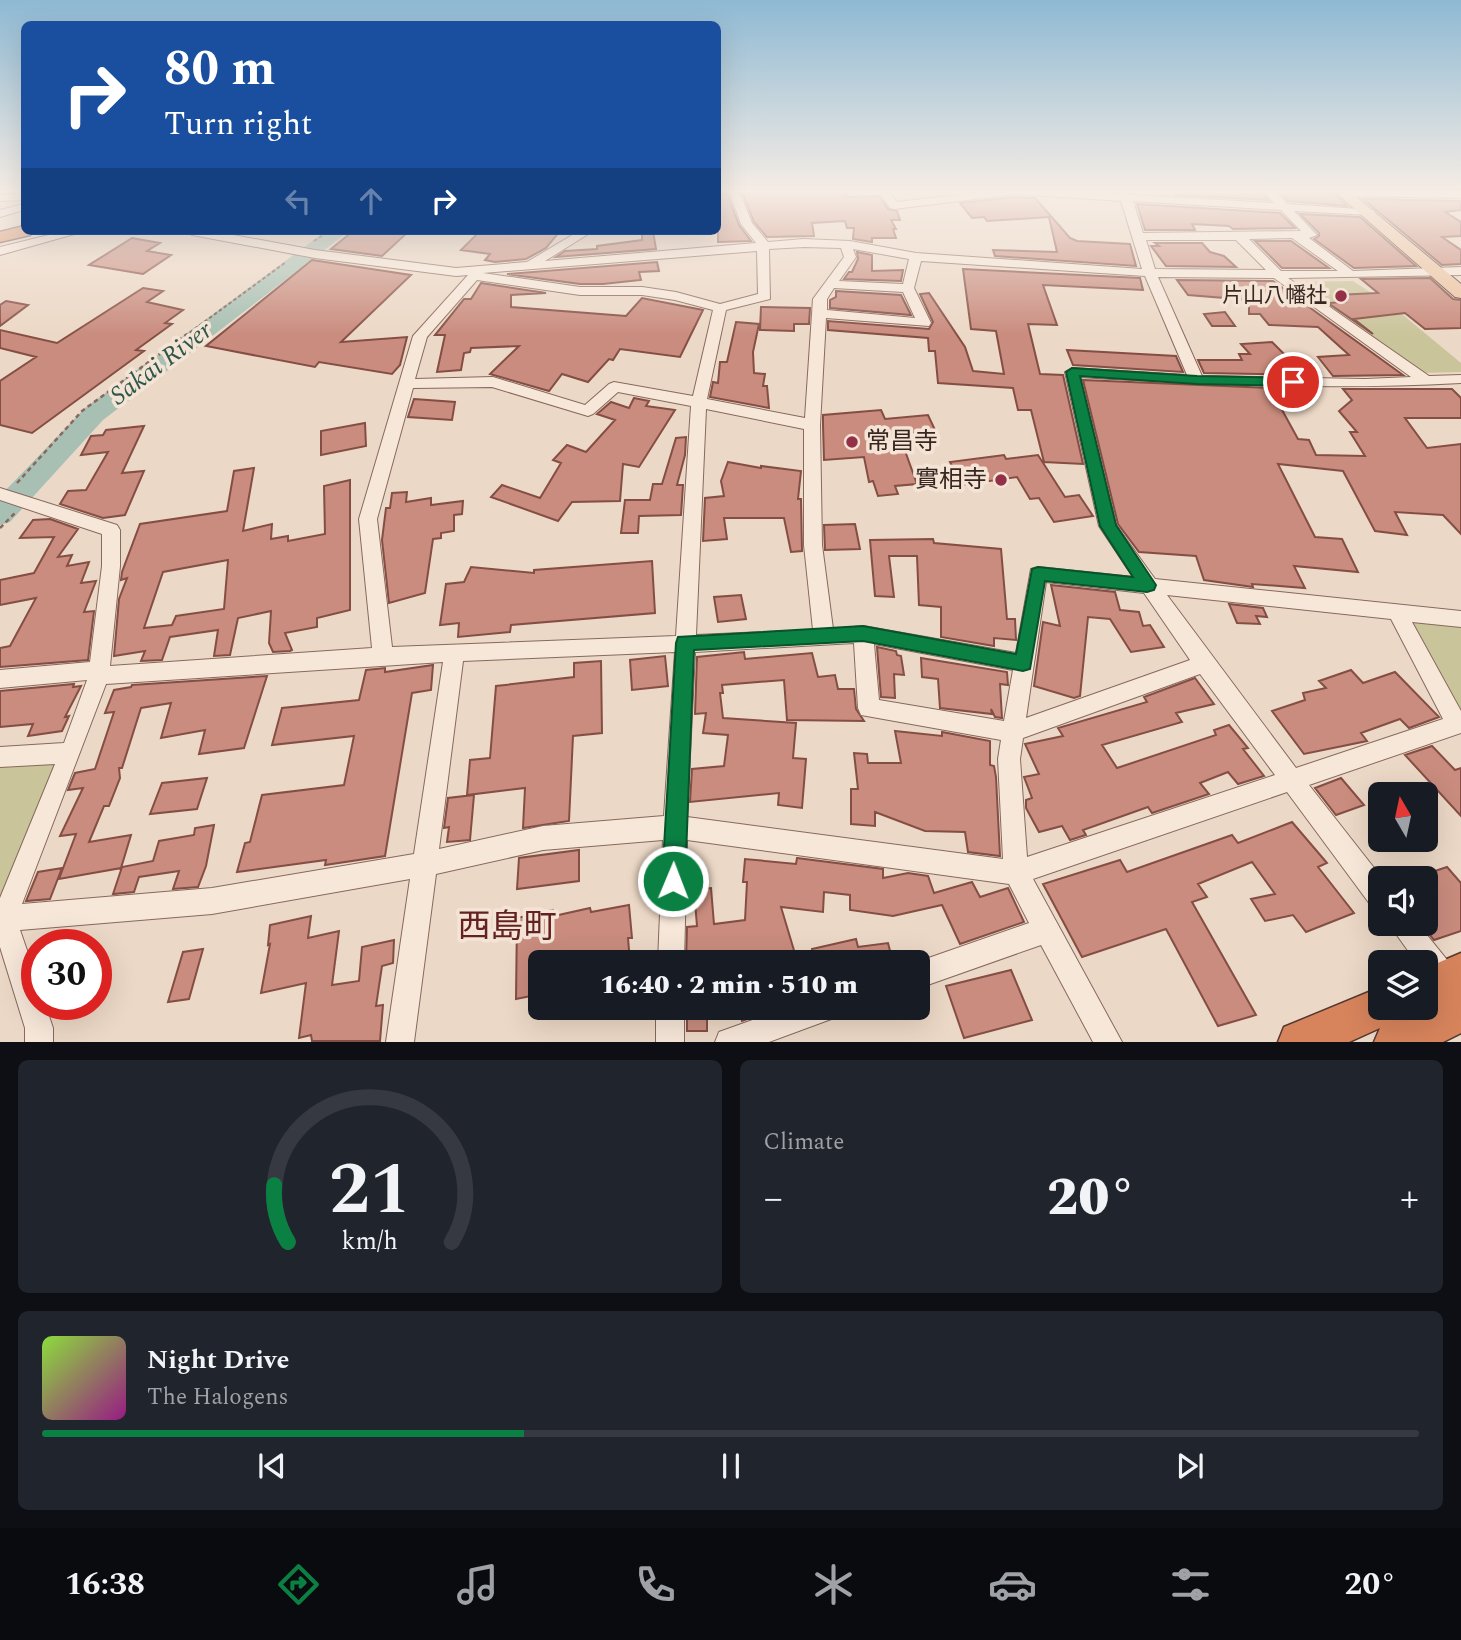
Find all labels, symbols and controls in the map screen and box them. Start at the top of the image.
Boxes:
text: 80 m [164,32,275,107]
icon: right [49,49,140,140]
text: Turn right [164,100,312,149]
icon: left [279,182,317,220]
icon: ahead [352,182,390,220]
icon: right [425,182,463,220]
place label: 片山八幡社 [1222,280,1327,312]
marker: 片山八幡社 [1333,288,1349,304]
water label: Sakai River [101,310,222,415]
pin [1263,352,1323,412]
icon: arrive [1274,363,1312,401]
place label: 常昌寺 [866,424,938,460]
marker: 常昌寺 [844,434,860,450]
place label: 實相寺 [915,462,987,498]
marker: 實相寺 [993,472,1009,488]
north arrow [1368,782,1438,852]
map controls [1368,782,1438,1020]
position arrow [636,844,710,918]
button: sound [1368,866,1438,936]
district label: 西島町 [458,902,557,952]
speed limit sign: 30 [21,929,112,1020]
button: layers [1368,950,1438,1020]
text: 16:40 · 2 min · 510 m [600,965,858,1005]
text: Climate [764,1125,844,1160]
text: 21 [329,1136,411,1247]
text: 20° [1047,1159,1135,1238]
text: − [764,1170,783,1228]
text: + [1400,1170,1419,1228]
text: km/h [342,1223,398,1261]
text: Night Drive [147,1340,289,1380]
text: The Halogens [147,1380,289,1415]
icon: previous [253,1447,291,1485]
icon: pause [712,1447,750,1485]
icon: next [1171,1447,1209,1485]
text: 16:38 [65,1560,145,1609]
icon: directions [274,1560,323,1609]
icon: music [453,1560,502,1609]
icon: phone [631,1560,680,1609]
icon: climate [809,1560,858,1609]
icon: car [988,1560,1037,1609]
icon: filters [1166,1560,1215,1609]
text: 20° [1344,1560,1396,1609]

